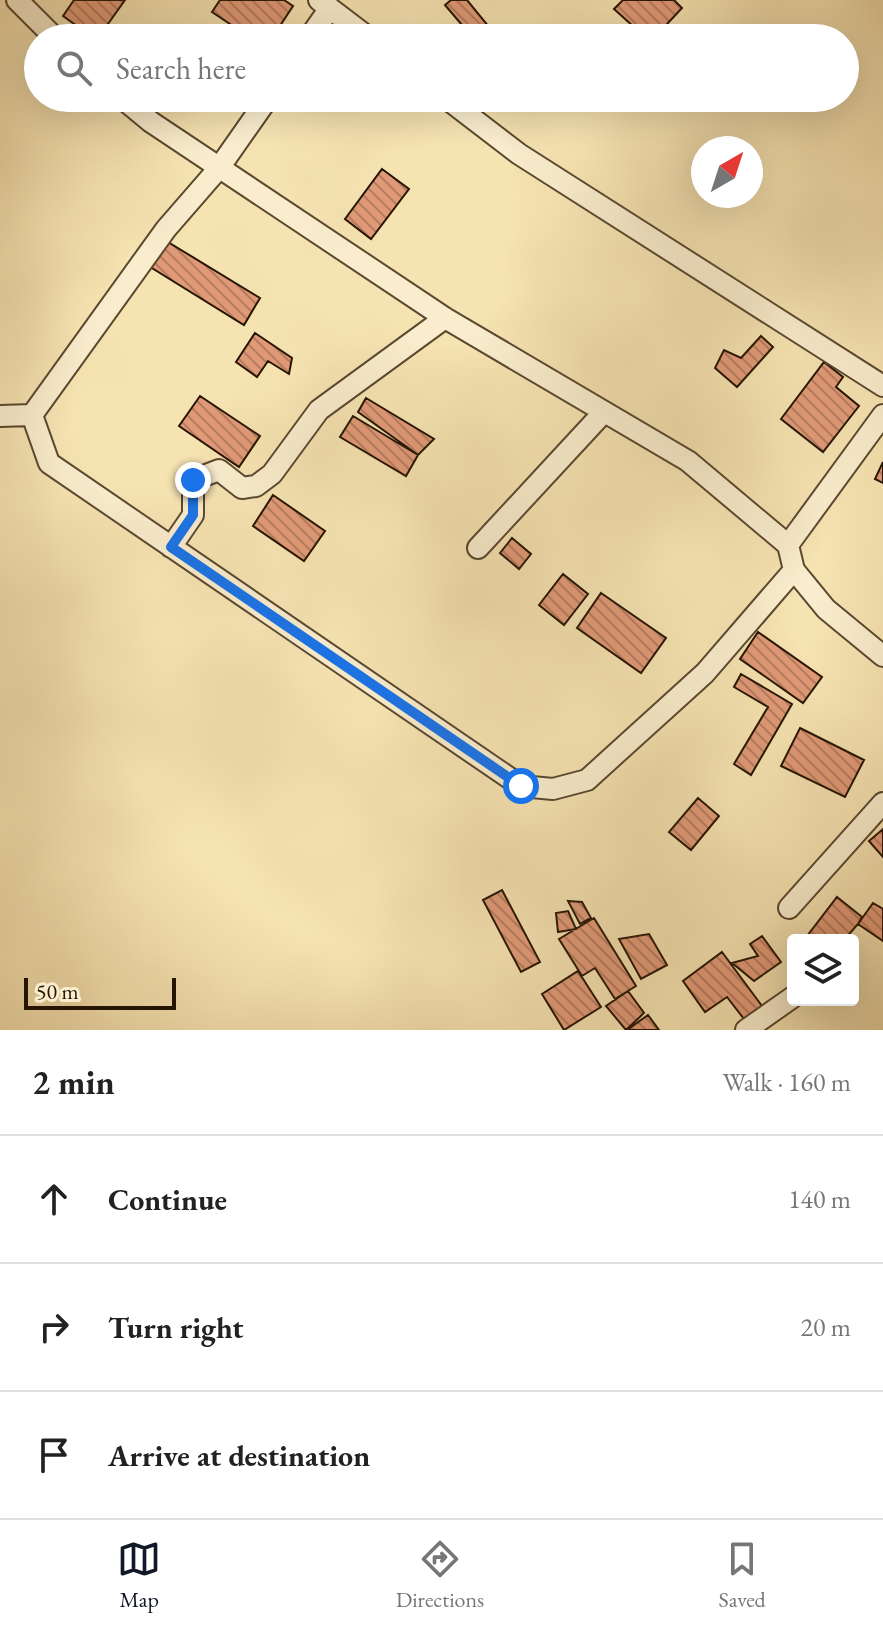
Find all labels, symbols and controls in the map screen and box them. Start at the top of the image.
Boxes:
search box [24,24,859,112]
icon: search [52,46,96,90]
text: Search here [116,49,246,88]
north arrow [691,136,763,208]
route end [175,462,211,498]
route start [503,768,539,804]
map controls [787,934,859,1006]
button: layers [787,934,859,1006]
scale bar [24,974,176,1010]
text: 50 m [36,977,79,1006]
text: 2 min [32,1060,115,1104]
text: Walk · 160 m [723,1065,851,1099]
icon: ahead [32,1177,76,1221]
text: Continue [108,1180,227,1219]
text: 140 m [788,1182,851,1216]
icon: right [32,1305,76,1349]
text: Turn right [108,1308,244,1347]
text: 20 m [801,1310,851,1344]
icon: arrive [32,1433,76,1477]
text: Arrive at destination [108,1436,370,1475]
tab: Map [117,1537,161,1614]
tab: Directions [396,1537,484,1614]
tab: Saved [719,1537,766,1614]

